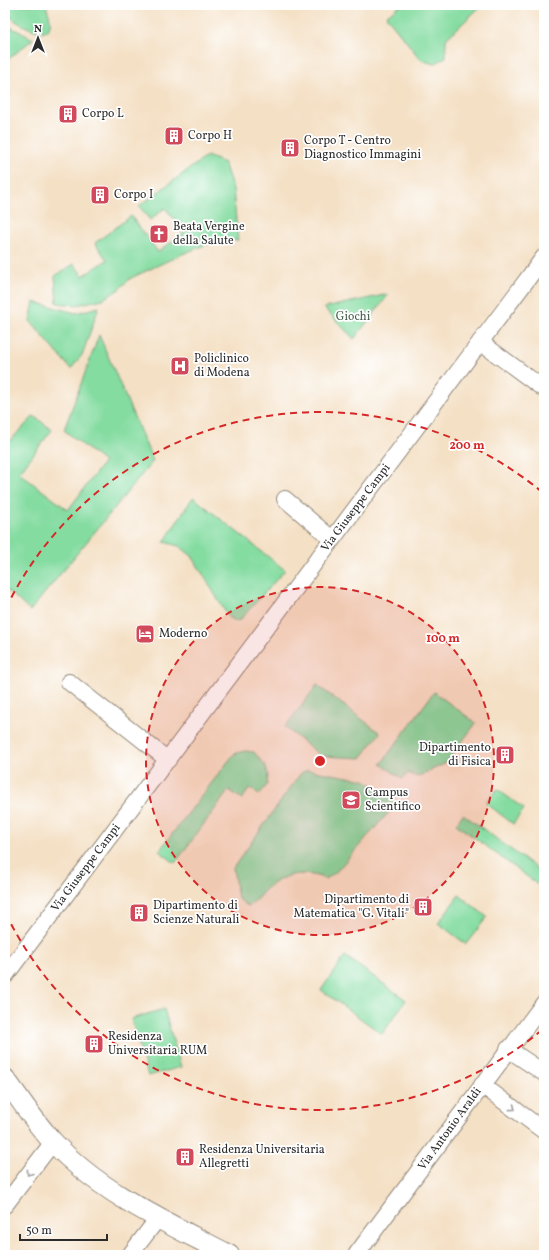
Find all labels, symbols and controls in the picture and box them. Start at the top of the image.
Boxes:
north arrow [18,18,58,58]
text: N [34,22,42,37]
building icon: Corpo L [57,103,79,125]
place label: Corpo L [82,106,124,122]
building icon: Corpo H [163,125,185,147]
place label: Corpo H [188,128,232,144]
place label: Corpo T - Centro Diagnostico Immagini [304,133,422,163]
building icon: Corpo T - Centro Diagnostico Immagini [279,137,301,159]
building icon: Corpo I [89,184,111,206]
place label: Corpo I [114,187,153,203]
place label: Beata Vergine della Salute [173,219,245,249]
church icon: Beata Vergine della Salute [148,223,170,245]
park label: Giochi [336,309,371,325]
place label: Policlinico di Modena [194,351,250,381]
hospital icon: Policlinico di Modena [169,355,191,377]
text: 200 m [449,438,485,454]
street label: Via Giuseppe Campi [318,460,395,555]
hotel icon: Moderno [134,623,156,645]
place label: Moderno [159,626,207,642]
text: 100 m [426,631,460,647]
place label: Dipartimento di Fisica [419,740,491,770]
building icon: Dipartimento di Fisica [494,744,516,766]
centre of rings [313,754,327,768]
place label: Campus Scientifico [365,785,421,815]
school or university icon: Campus Scientifico [340,789,362,811]
street label: Via Giuseppe Campi [48,820,125,915]
place label: Dipartimento di Matematica "G. Vitali" [294,892,409,922]
building icon: Dipartimento di Matematica "G. Vitali" [412,896,434,918]
place label: Dipartimento di Scienze Naturali [153,898,240,928]
building icon: Dipartimento di Scienze Naturali [128,902,150,924]
place label: Residenza Universitaria RUM [108,1029,207,1059]
building icon: Residenza Universitaria RUM [83,1033,105,1055]
street label: Via Antonio Araldi [415,1084,486,1174]
one-way arrow [509,1103,516,1111]
place label: Residenza Universitaria Allegretti [199,1142,325,1172]
building icon: Residenza Universitaria Allegretti [174,1146,196,1168]
one-way arrow [27,1168,34,1175]
scale bar [20,1216,107,1242]
text: 50 m [26,1223,52,1239]

